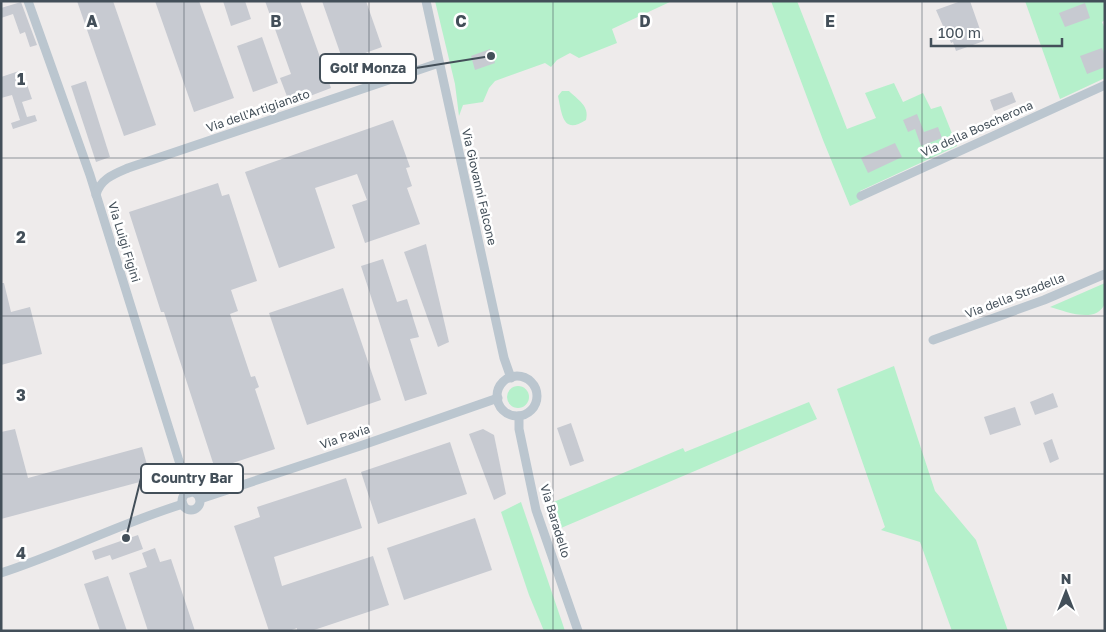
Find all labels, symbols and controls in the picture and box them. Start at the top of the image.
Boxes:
text: A [86,11,98,31]
text: B [270,11,282,31]
text: C [455,11,467,31]
text: D [639,11,651,31]
text: E [825,11,835,31]
scale bar [931,15,1062,47]
text: 100 m [938,23,981,41]
callout: Golf Monza [320,54,416,83]
text: Golf Monza [330,59,406,76]
text: 1 [17,69,25,89]
street label: Via dell'Artigianato [204,86,312,135]
street label: Via della Boscherona [918,97,1035,160]
street label: Via Giovanni Falcone [459,127,500,247]
street label: Via Luigi Figini [105,200,144,284]
text: 2 [16,227,26,247]
street label: Via della Stradella [963,270,1067,321]
text: 3 [16,385,26,405]
street label: Via Pavia [318,421,372,452]
callout: Country Bar [141,464,243,493]
text: Country Bar [151,469,233,486]
street label: Via Baradello [537,482,574,560]
text: 4 [16,543,26,563]
north arrow [1041,567,1091,617]
text: N [1061,570,1071,587]

